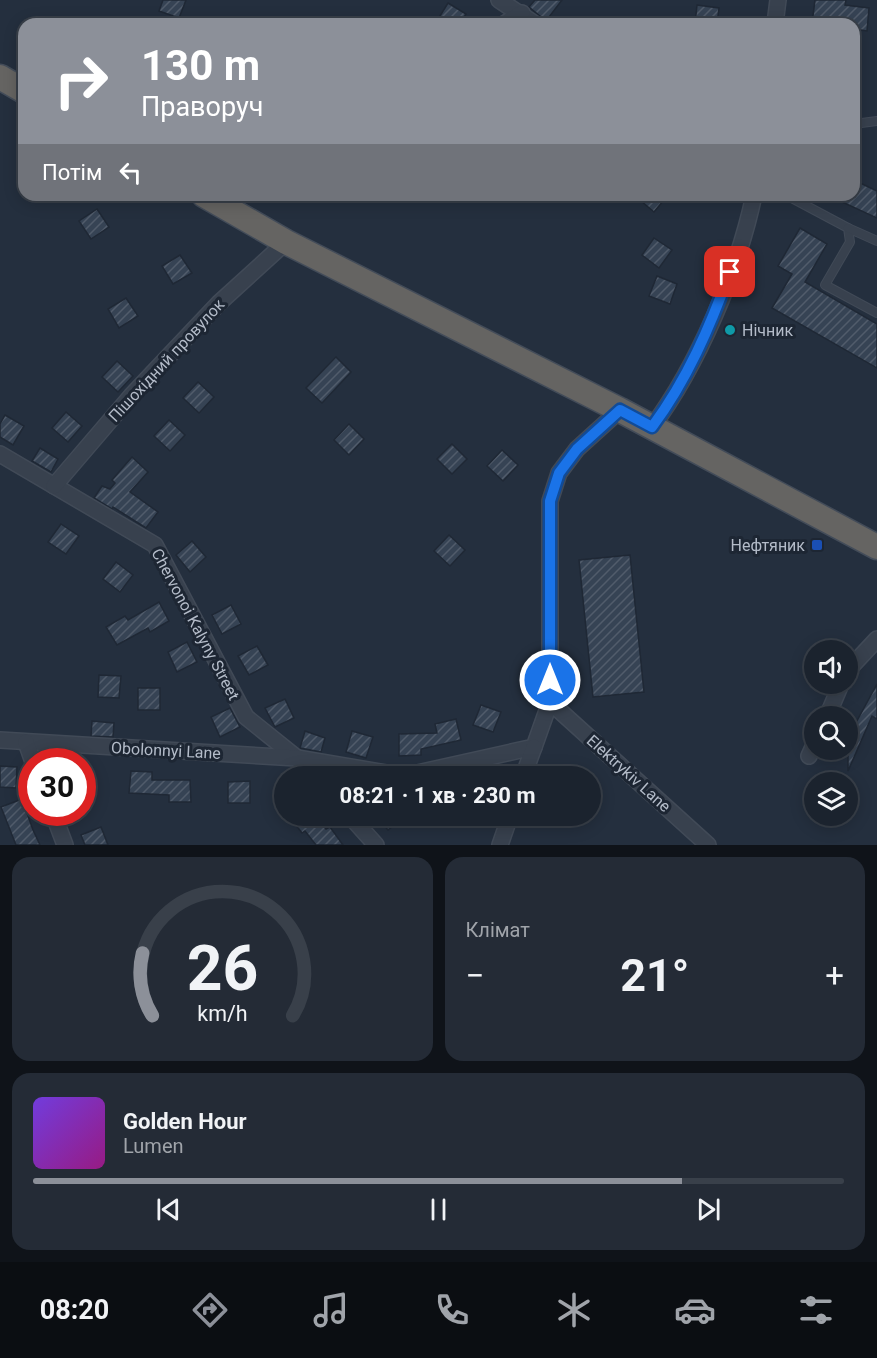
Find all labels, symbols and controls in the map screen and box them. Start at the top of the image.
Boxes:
text: 130 m [141,41,260,90]
icon: right [42,42,120,120]
text: Праворуч [141,91,263,123]
icon: left [114,156,147,189]
text: Потім [42,160,102,185]
pin [704,246,755,297]
icon: arrive [713,255,746,288]
street label: Пішохідний провулок [105,295,228,426]
place label: Нічник [742,321,793,340]
marker: Нічник [723,323,737,337]
place label: Нефтяник [731,536,805,555]
marker: Нефтяник [810,538,824,552]
street label: Chervonoi Kalyny Street [148,545,244,703]
map controls [804,640,858,826]
button: sound [804,640,858,694]
position arrow [518,648,582,712]
button: search [804,706,858,760]
street label: Elektrykiv Lane [583,731,675,816]
street label: Obolonnyi Lane [111,738,221,763]
speed limit sign: 30 [18,748,96,826]
button: layers [804,772,858,826]
text: 08:21 · 1 хв · 230 m [340,783,535,808]
text: Клімат [466,918,530,942]
text: 26 [186,932,258,1005]
text: 21° [620,949,689,1002]
text: − [466,956,484,995]
text: + [825,956,844,995]
text: km/h [197,1001,247,1026]
text: Golden Hour [123,1109,247,1134]
text: Lumen [123,1134,184,1158]
icon: previous [152,1193,185,1226]
icon: pause [422,1193,455,1226]
icon: next [692,1193,725,1226]
icon: directions [189,1289,231,1331]
icon: music [310,1289,352,1331]
icon: phone [431,1289,473,1331]
icon: climate [553,1289,595,1331]
icon: car [674,1289,716,1331]
icon: filters [795,1289,837,1331]
text: 08:20 [40,1294,109,1326]

